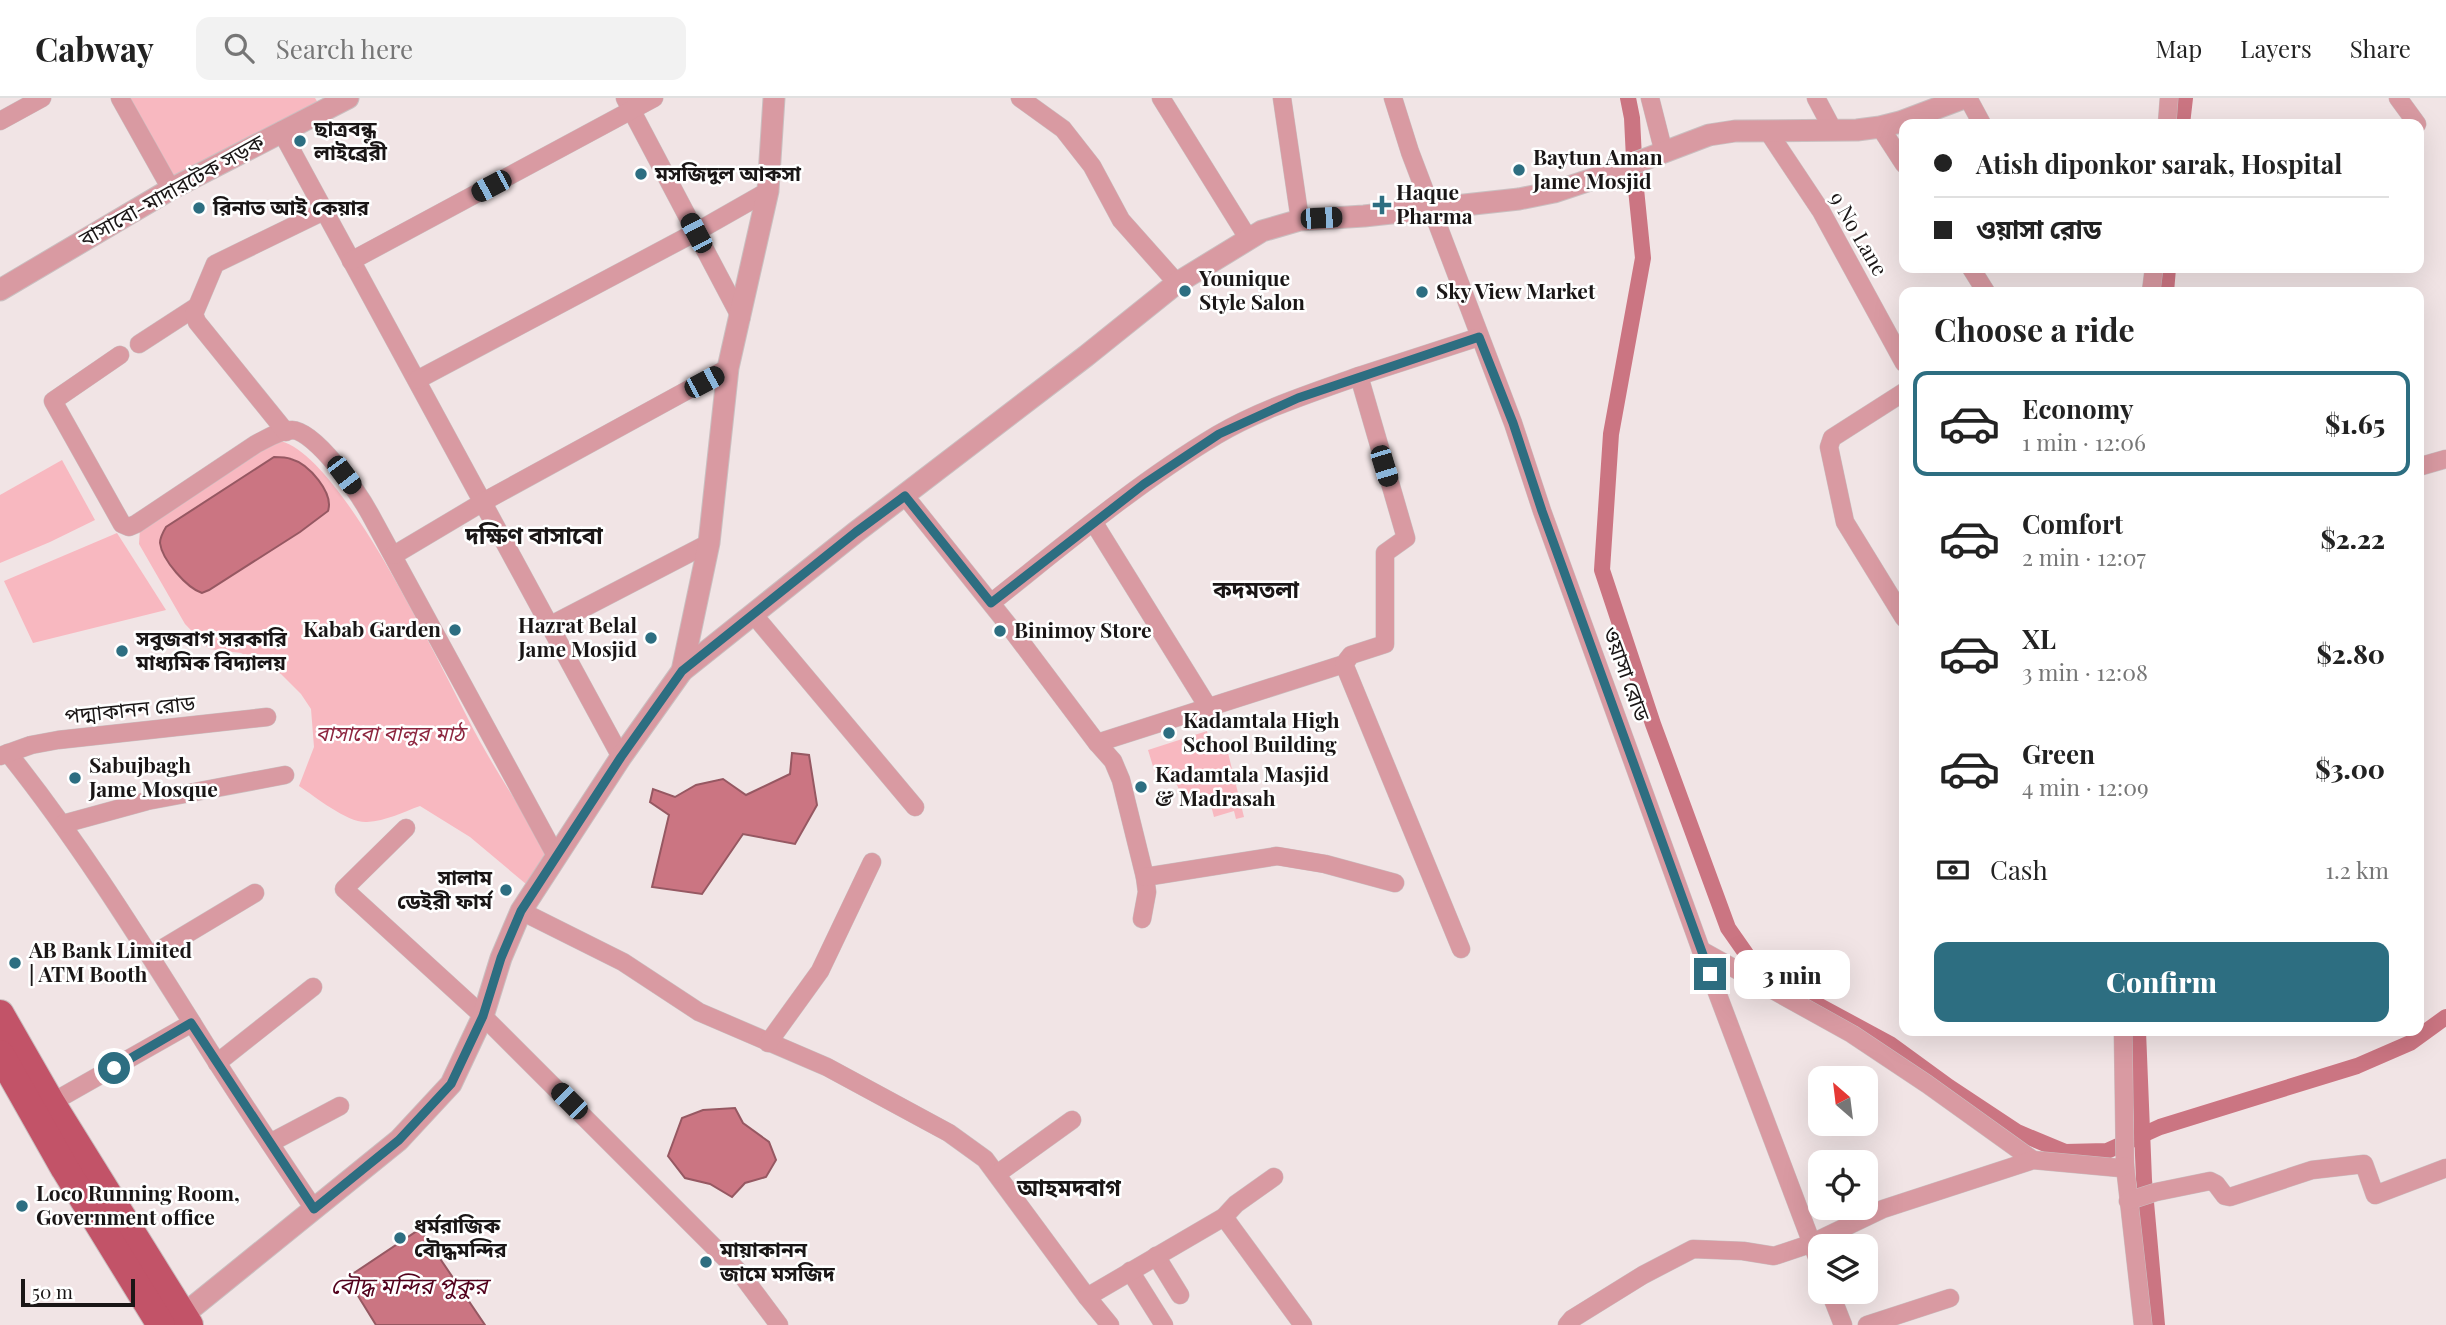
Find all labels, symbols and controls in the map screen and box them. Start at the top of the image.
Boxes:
search box [196,17,686,80]
text: Cabway [35,26,154,70]
icon: search [220,29,258,67]
text: Search here [276,31,413,66]
text: Map [2156,32,2202,64]
text: Layers [2240,32,2312,64]
text: Share [2350,32,2411,64]
place label: ছাত্রবন্ধু লাইব্রেরী [313,113,388,165]
street label: বাসাবো-মাদারটেক সড়ক [73,126,269,252]
marker: ছাত্রবন্ধু লাইব্রেরী [292,133,308,149]
place label: Baytun Aman Jame Mosjid [1532,142,1663,194]
text: Atish diponkor sarak, Hospital [1976,146,2342,181]
place label: মসজিদুল আকসা [654,158,802,186]
marker: Baytun Aman Jame Mosjid [1511,162,1527,178]
marker: মসজিদুল আকসা [633,166,649,182]
car [468,167,515,205]
place label: Haque Pharma [1396,177,1473,229]
street label: 9 No Lane [1824,186,1895,280]
place label: রিনাত আই কেয়ার [212,192,369,220]
marker: Haque Pharma [1374,197,1390,213]
marker: রিনাত আই কেয়ার [191,200,207,216]
car [1300,206,1343,230]
car [677,210,716,256]
text: ওয়াসা রোড [1976,211,2102,246]
place label: Younique Style Salon [1198,263,1305,315]
place label: Sky View Market [1436,276,1596,304]
marker: Younique Style Salon [1177,283,1193,299]
marker: Sky View Market [1414,284,1430,300]
text: Choose a ride [1934,307,2135,350]
car [681,363,728,401]
text: Economy [2022,391,2133,426]
icon: car [1938,392,2001,455]
text: $1.65 [2325,406,2385,441]
text: 1 min · 12:06 [2022,426,2146,457]
car [1368,443,1401,489]
car [323,452,366,498]
text: Comfort [2022,506,2123,541]
icon: car [1938,507,2001,570]
district label: দক্ষিণ বাসাবো [464,518,604,550]
text: $2.22 [2320,521,2385,556]
text: 2 min · 12:07 [2022,541,2146,572]
district label: কদমতলা [1212,573,1300,604]
place label: Hazrat Belal Jame Mosjid [517,610,637,662]
place label: Kabab Garden [303,614,441,642]
place label: Binimoy Store [1014,615,1152,643]
text: XL [2022,621,2056,656]
marker: Kabab Garden [447,622,463,638]
street label: ওয়াসা রোড [1598,622,1658,725]
icon: car [1938,622,2001,685]
place label: সবুজবাগ সরকারি মাধ্যমিক বিদ্যালয় [135,623,287,675]
marker: Binimoy Store [992,623,1008,639]
marker: Hazrat Belal Jame Mosjid [643,630,659,646]
text: $2.80 [2316,636,2385,671]
marker: সবুজবাগ সরকারি মাধ্যমিক বিদ্যালয় [114,643,130,659]
text: 3 min · 12:08 [2022,656,2148,687]
street label: পদ্মাকানন রোড [63,687,197,729]
place label: Kadamtala High School Building [1183,705,1340,757]
park label: বাসাবো বালুর মাঠ [316,718,468,746]
marker: Kadamtala High School Building [1161,725,1177,741]
text: Green [2022,736,2095,771]
icon: car [1938,737,2001,800]
place label: Sabujbagh Jame Mosque [88,750,218,802]
text: $3.00 [2315,751,2385,786]
place label: Kadamtala Masjid & Madrasah [1155,759,1330,811]
marker: Sabujbagh Jame Mosque [67,770,83,786]
text: 4 min · 12:09 [2022,771,2149,802]
marker: Kadamtala Masjid & Madrasah [1133,779,1149,795]
icon: cash [1934,851,1972,889]
text: Cash [1990,852,2048,887]
text: 1.2 km [2326,854,2389,885]
place label: সালাম ডেইরী ফার্ম [397,862,494,914]
marker: সালাম ডেইরী ফার্ম [498,882,514,898]
place label: AB Bank Limited | ATM Booth [28,935,193,987]
button: Confirm [1934,942,2389,1022]
callout: 3 min [1734,950,1850,998]
marker: AB Bank Limited | ATM Booth [7,955,23,971]
route end [1694,958,1726,990]
text: 3 min [1762,959,1822,990]
route start [98,1052,130,1084]
north arrow [1808,1066,1878,1136]
map controls [1808,1066,1878,1304]
car [547,1079,592,1123]
button: locate [1808,1150,1878,1220]
district label: আহমদবাগ [1016,1171,1122,1202]
place label: Loco Running Room, Government office [36,1178,240,1230]
marker: Loco Running Room, Government office [14,1198,30,1214]
place label: ধর্মরাজিক বৌদ্ধমন্দির [414,1210,507,1262]
marker: ধর্মরাজিক বৌদ্ধমন্দির [392,1230,408,1246]
place label: মায়াকানন জামে মসজিদ [719,1234,836,1286]
button: layers [1808,1234,1878,1304]
marker: মায়াকানন জামে মসজিদ [698,1254,714,1270]
water label: বৌদ্ধ মন্দির পুকুর [331,1269,492,1300]
scale bar [21,1276,135,1308]
text: 50 m [32,1278,73,1304]

